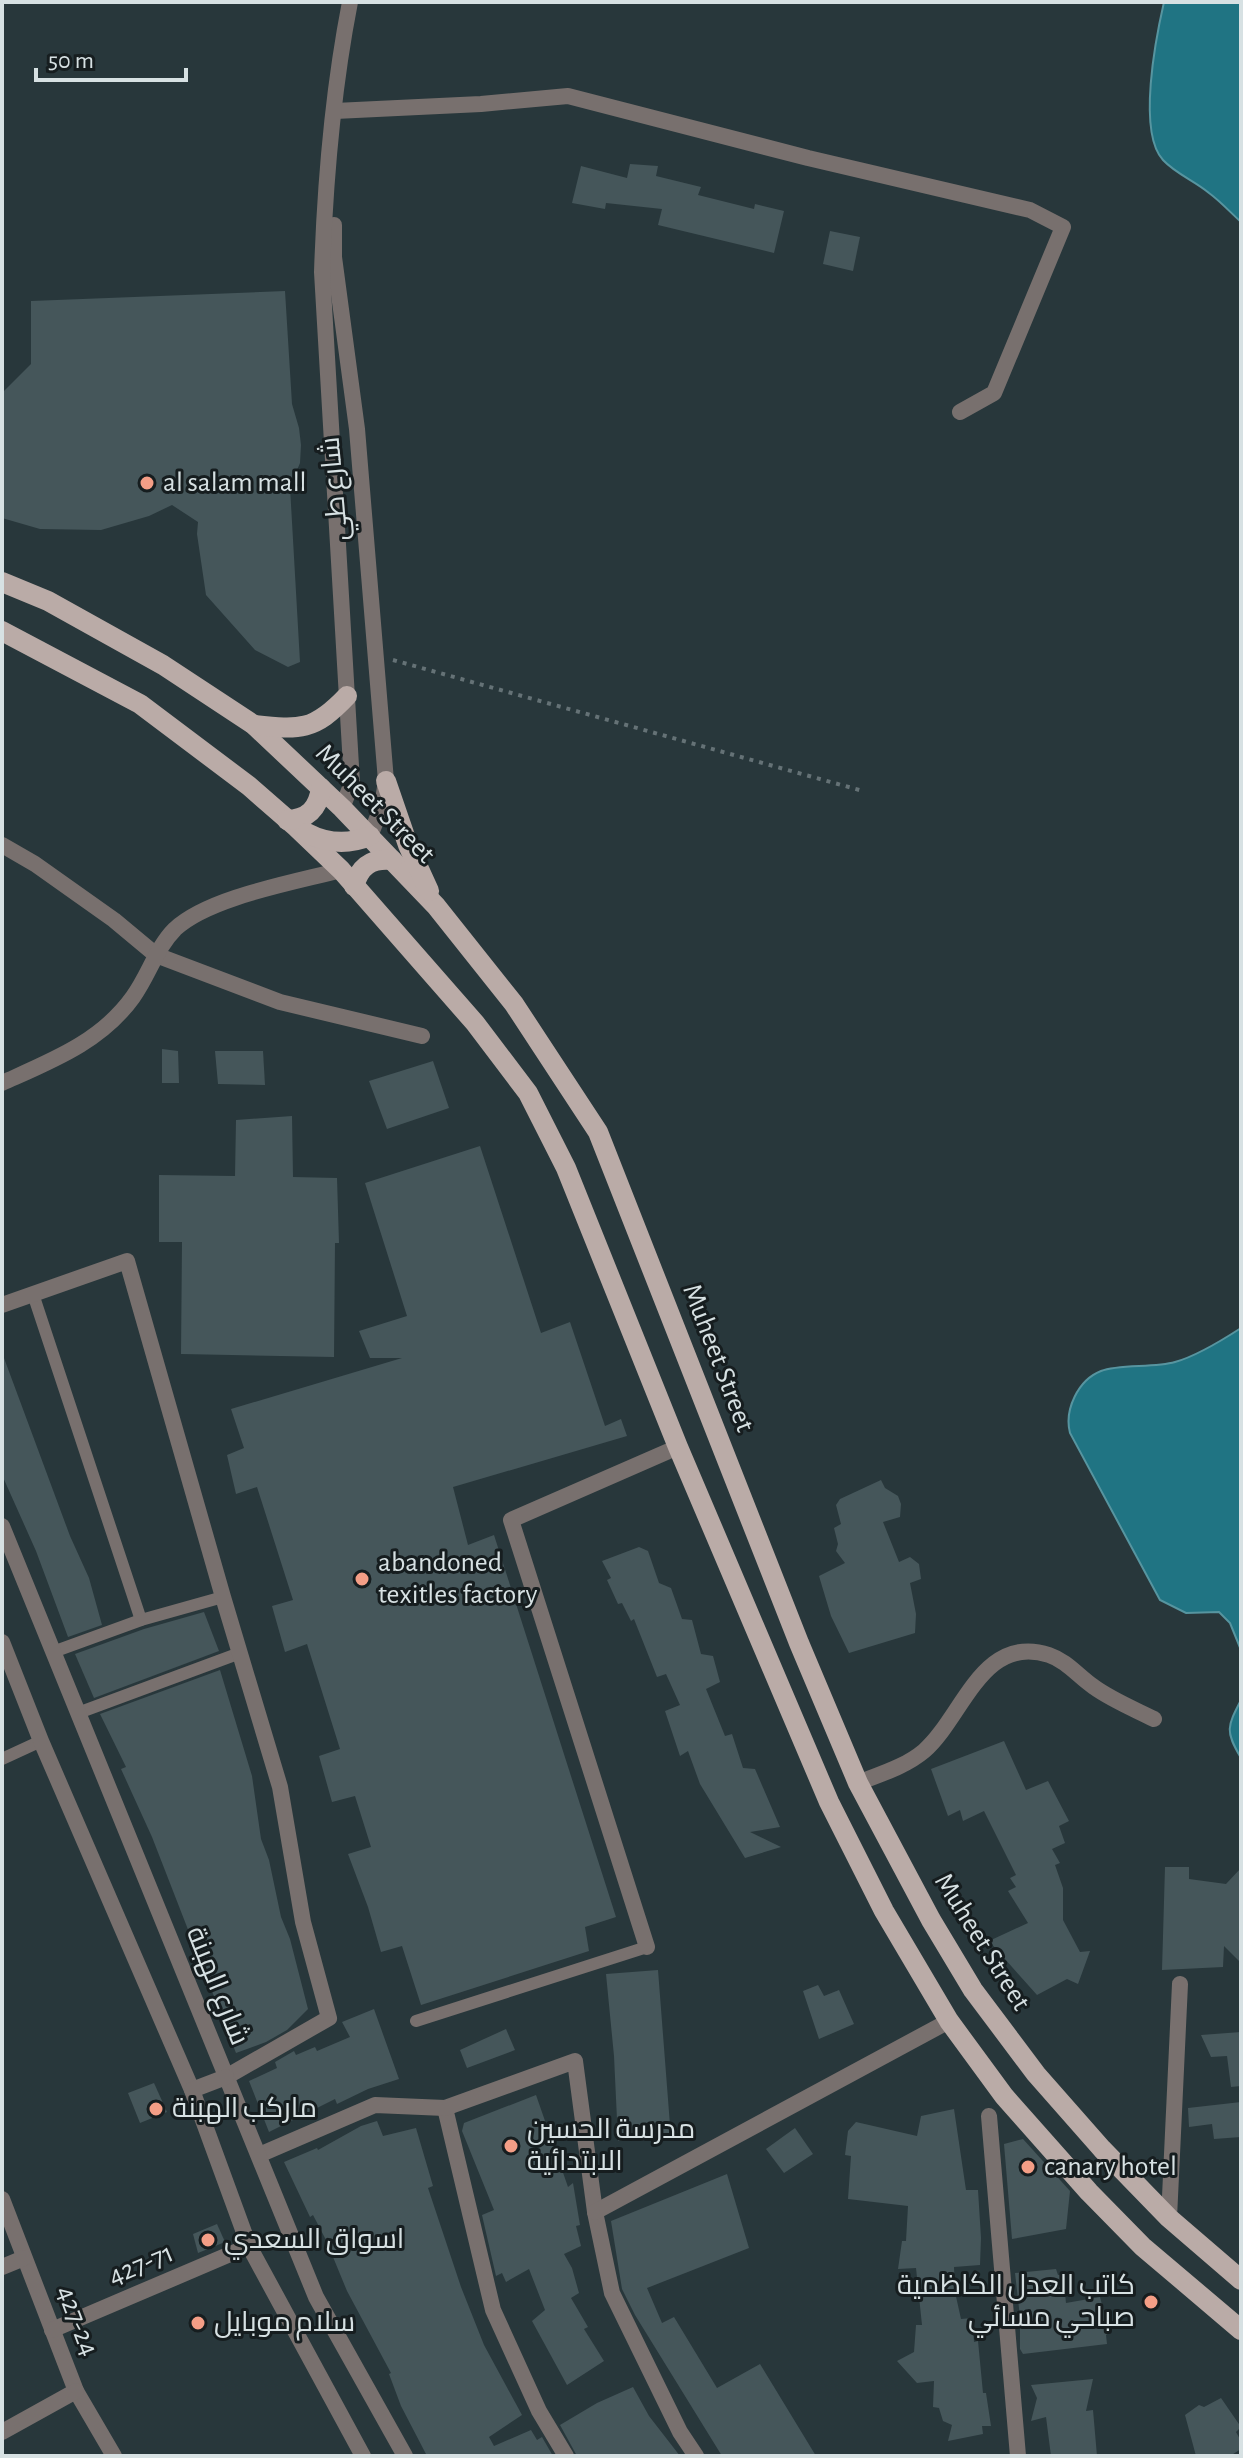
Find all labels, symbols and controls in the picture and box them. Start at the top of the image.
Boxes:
scale bar [36,32,186,82]
text: 50 m [48,49,94,73]
street label: شارع طي [316,435,359,542]
place label: al salam mall [163,469,307,497]
marker: al salam mall [138,474,156,492]
street label: Muheet Street [310,739,440,869]
street label: Muheet Street [677,1280,759,1436]
place label: abandoned texitles factory [378,1549,537,1609]
marker: abandoned texitles factory [353,1570,371,1588]
street label: Muheet Street [929,1869,1035,2015]
street label: شارع الهبنة [178,1922,254,2050]
place label: ماركب الهبنة [172,2095,317,2124]
marker: ماركب الهبنة [147,2100,165,2118]
place label: مدرسة الحسين الابتدائية [527,2116,695,2176]
marker: مدرسة الحسين الابتدائية [502,2137,520,2155]
place label: canary hotel [1044,2153,1177,2181]
marker: canary hotel [1019,2158,1037,2176]
place label: اسواق السعدي [224,2226,404,2260]
marker: اسواق السعدي [199,2231,217,2249]
street label: 427-71 [104,2239,178,2291]
place label: كاتب العدل الكاظمية صباحي مسائي [897,2272,1135,2338]
street label: 427-24 [51,2282,103,2360]
marker: كاتب العدل الكاظمية صباحي مسائي [1142,2293,1160,2311]
place label: سلام موبايل [214,2309,355,2341]
marker: سلام موبايل [189,2314,207,2332]

